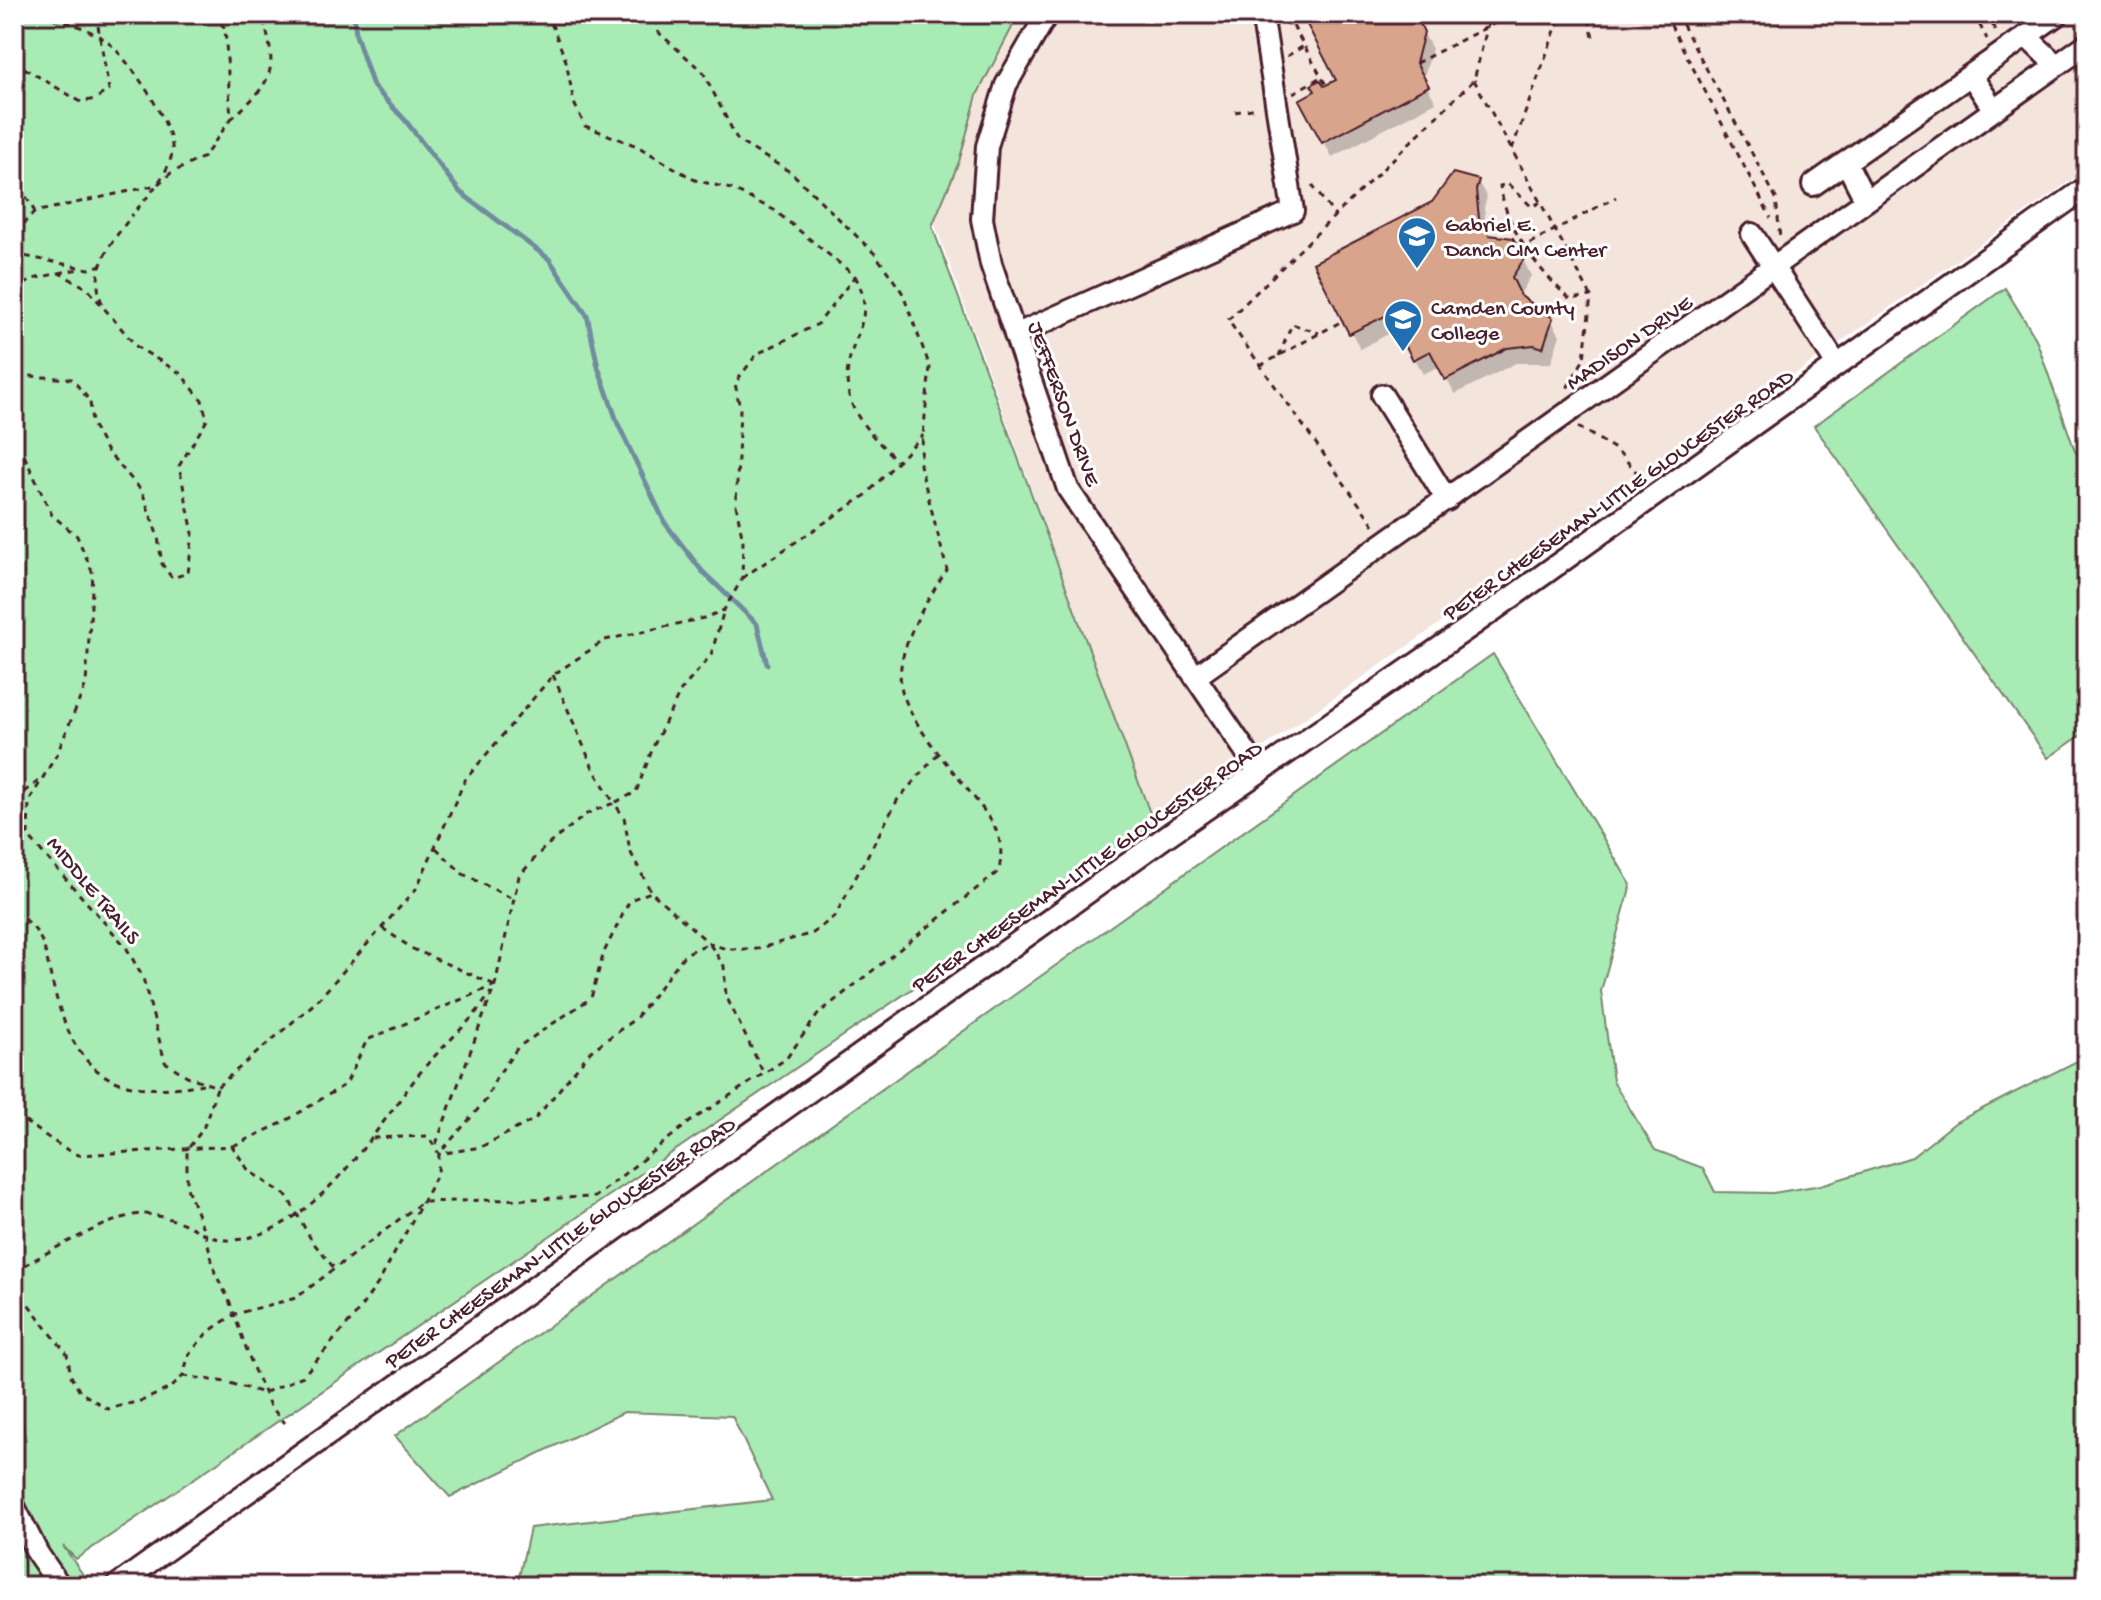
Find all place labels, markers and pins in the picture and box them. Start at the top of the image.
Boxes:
place label: Gabriel E. Danch CIM Center [1443,214,1608,265]
school or university icon: Gabriel E. Danch CIM Center [1396,215,1438,270]
place label: Camden County College [1431,297,1575,348]
school or university icon: Camden County College [1382,298,1424,353]

